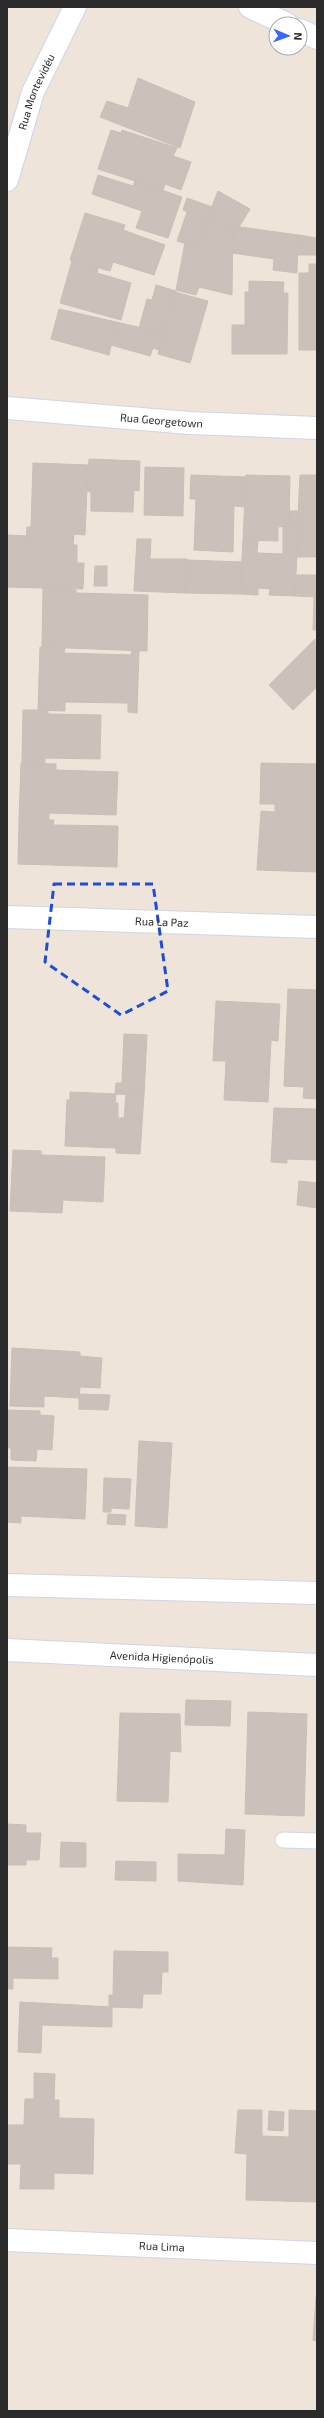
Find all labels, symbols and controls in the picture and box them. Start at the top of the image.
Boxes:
north arrow [268,16,308,56]
text: N [292,32,305,41]
street label: Rua Montevidéu [15,51,57,131]
street label: Rua Georgetown [120,410,203,430]
street label: Rua La Paz [135,914,189,929]
street label: Avenida Higienópolis [110,1648,215,1666]
street label: Rua Lima [139,2239,185,2253]

